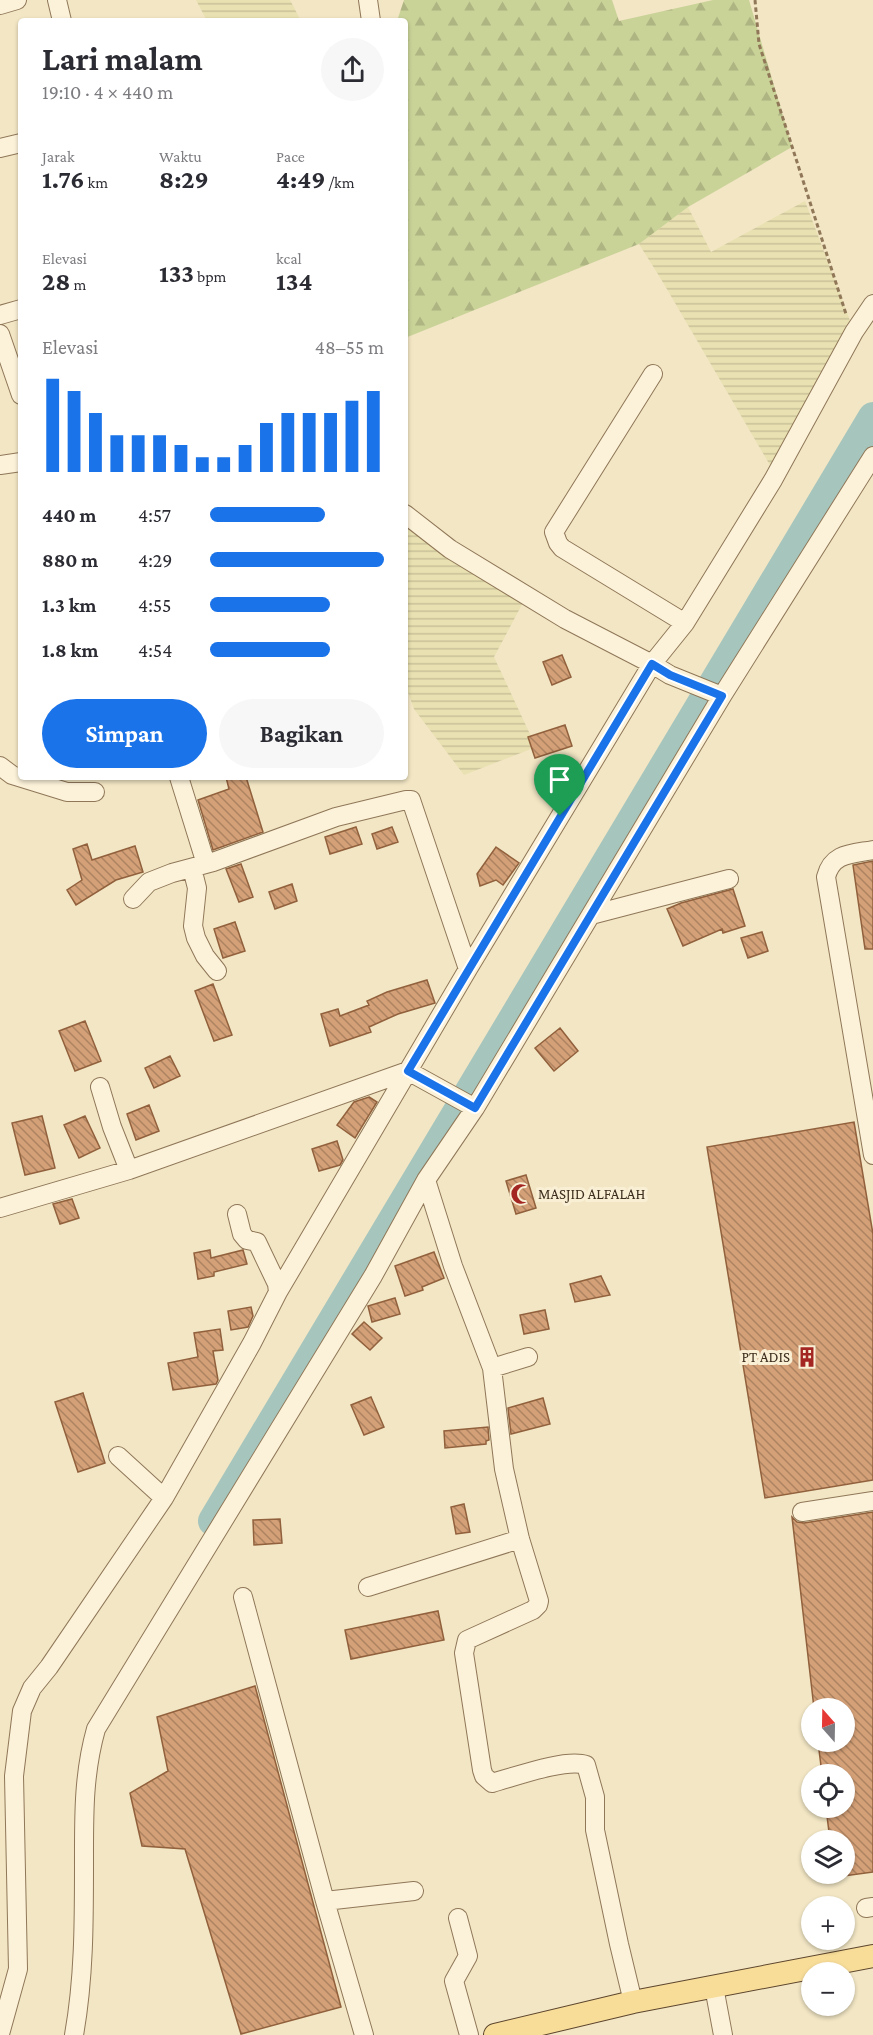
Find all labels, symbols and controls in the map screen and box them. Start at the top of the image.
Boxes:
button: share [321,38,384,101]
text: Lari malam [42,40,203,77]
text: 19:10 · 4 × 440 m [42,81,173,103]
text: Jarak [42,148,75,165]
text: Waktu [159,148,202,165]
text: Pace [276,148,305,165]
text: 1.76 [42,165,85,194]
text: 8:29 [159,165,209,194]
text: 4:49 [276,165,325,194]
text: km [85,174,108,191]
text: /km [325,174,355,191]
text: Elevasi [42,250,87,267]
text: kcal [276,250,302,267]
text: 133 [159,259,194,288]
text: 28 [42,267,70,296]
text: 134 [276,267,312,296]
text: bpm [194,268,226,285]
text: m [70,276,86,293]
text: Elevasi [42,336,98,358]
text: 48–55 m [315,336,384,358]
text: 440 m [42,504,97,526]
text: 4:57 [138,504,171,526]
text: 880 m [42,549,98,571]
text: 4:29 [138,549,172,571]
text: 1.3 km [42,594,96,616]
text: 4:55 [138,594,171,616]
text: 1.8 km [42,639,98,661]
text: 4:54 [138,639,172,661]
button: Simpan [42,699,207,768]
button: Bagikan [219,699,384,768]
pin [534,754,585,816]
icon: arrive [543,763,576,796]
mosque icon: MASJID ALFALAH [509,1182,533,1206]
place label: MASJID ALFALAH [538,1186,645,1203]
building icon: PT ADIS [795,1345,819,1369]
place label: PT ADIS [741,1349,790,1365]
north arrow [801,1698,855,1752]
map controls [801,1698,855,2016]
button: locate [801,1764,855,1818]
button: layers [801,1830,855,1884]
button: + [801,1896,855,1950]
button: − [801,1962,855,2016]

